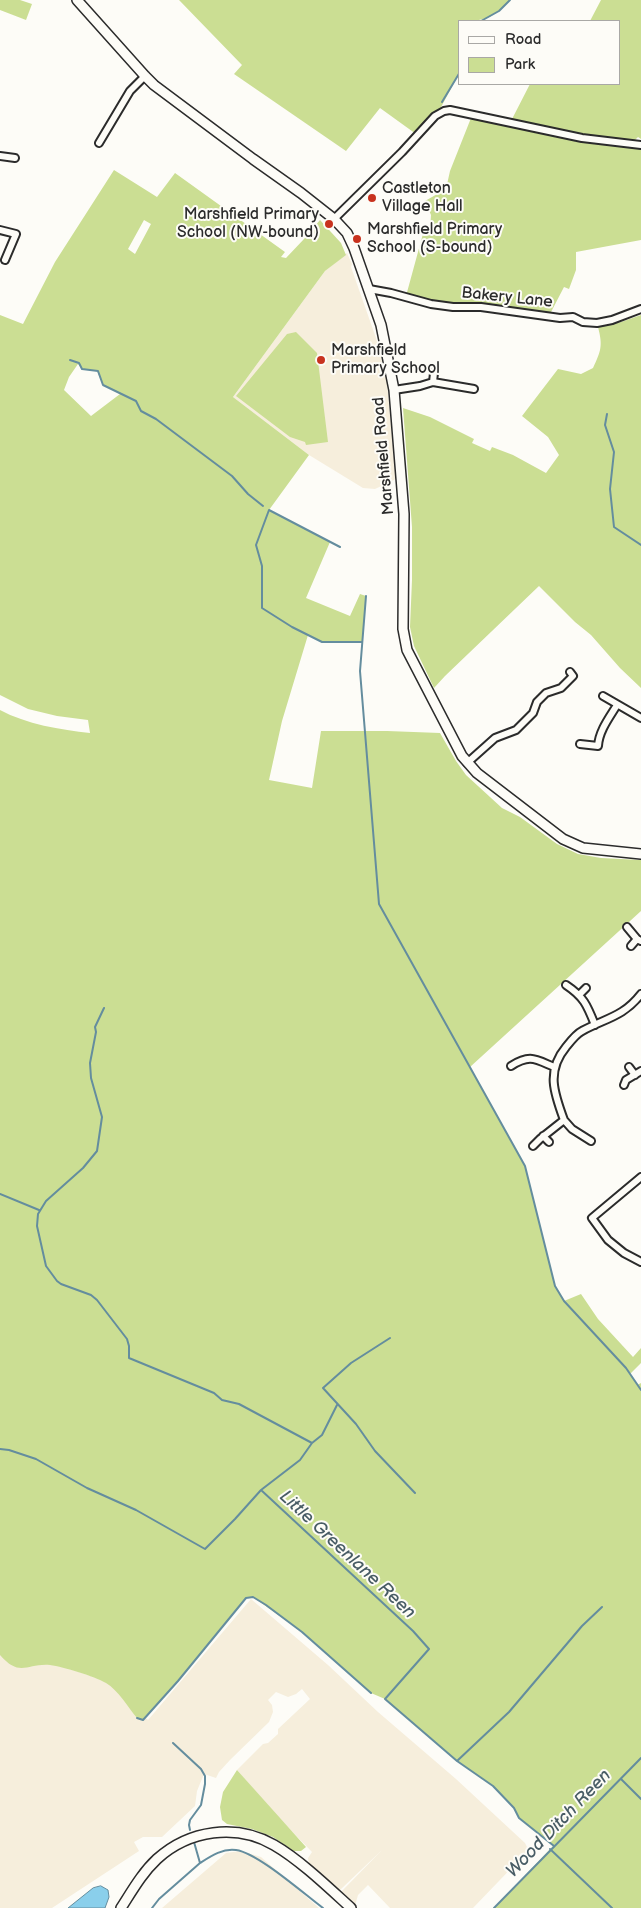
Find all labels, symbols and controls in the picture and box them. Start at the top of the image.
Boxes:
legend [458,20,621,85]
text: Road [505,30,541,49]
text: Park [505,55,535,74]
place label: Castleton Village Hall [382,179,463,217]
marker: Castleton Village Hall [366,192,378,204]
place label: Marshfield Primary School (NW-bound) [177,205,319,243]
marker: Marshfield Primary School (NW-bound) [323,218,335,230]
place label: Marshfield Primary School (S-bound) [367,220,502,258]
marker: Marshfield Primary School (S-bound) [351,233,363,245]
street label: Bakery Lane [461,284,553,312]
place label: Marshfield Primary School [331,341,440,379]
marker: Marshfield Primary School [315,354,327,366]
street label: Marshfield Road [369,396,399,516]
water label: Little Greenlane Reen [274,1486,420,1624]
water label: Wood Ditch Reen [502,1765,616,1883]

